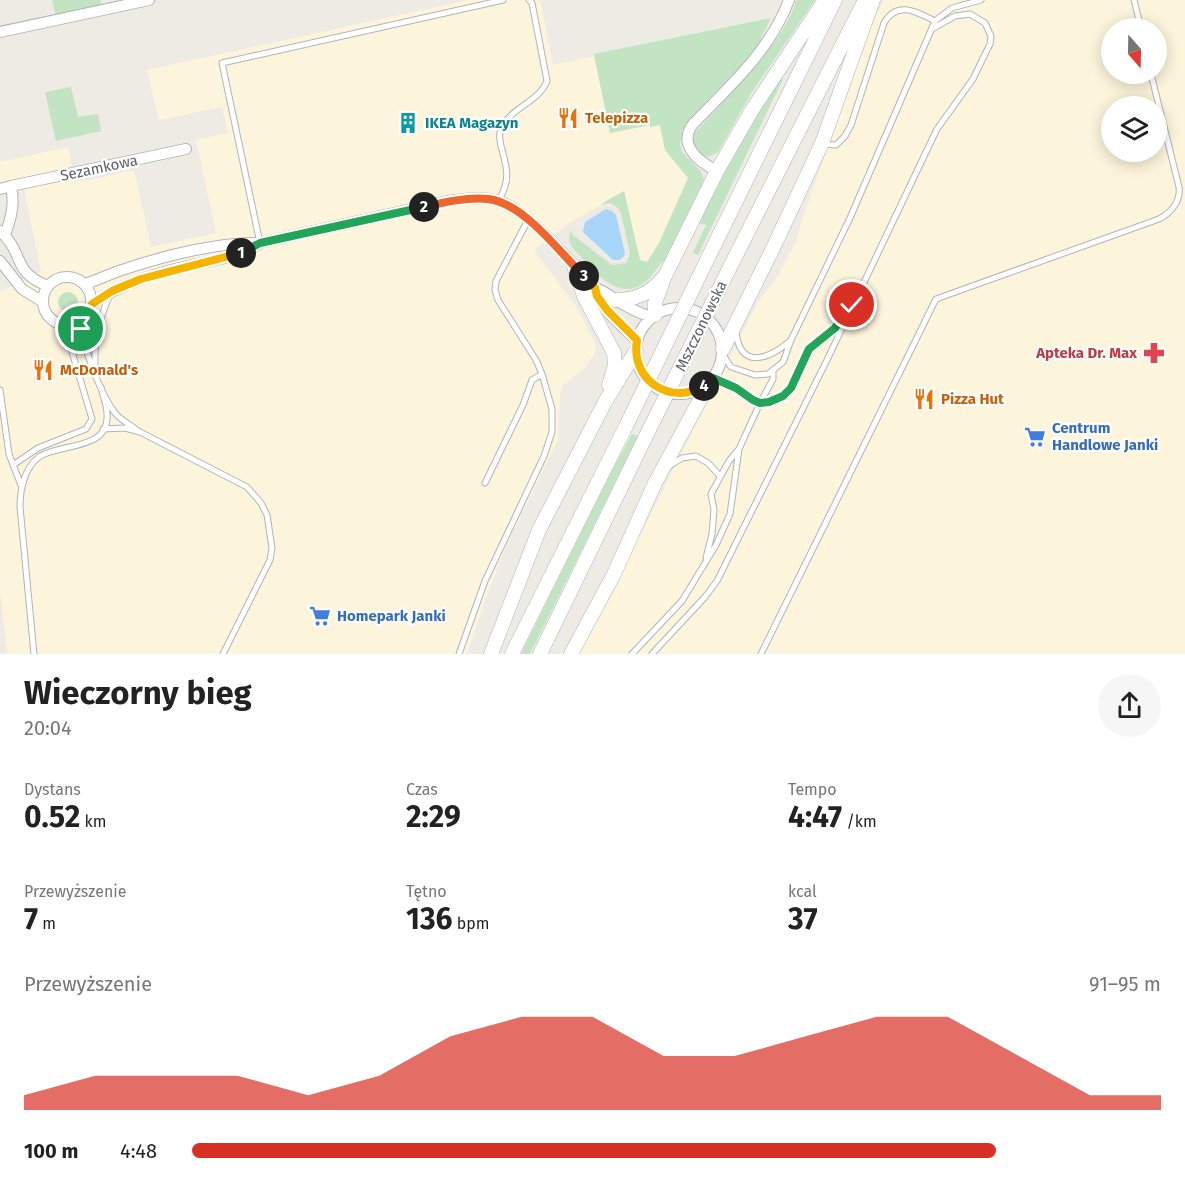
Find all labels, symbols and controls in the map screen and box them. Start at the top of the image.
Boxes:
north arrow [1101,18,1167,84]
map controls [1101,18,1167,162]
button: layers [1101,96,1167,162]
restaurant icon: Telepizza [556,106,580,130]
place label: Telepizza [585,109,648,127]
building icon: IKEA Magazyn [396,111,420,135]
place label: IKEA Magazyn [425,114,519,132]
street label: Sezamkowa [59,151,139,185]
pin: 2 [409,192,439,222]
text: 2 [420,197,428,216]
pin: 1 [226,238,256,268]
text: 1 [237,243,245,262]
pin: 3 [569,261,599,291]
text: 3 [580,266,588,285]
street label: Mszczonowska [671,278,731,374]
pin [826,279,877,330]
icon: check [835,288,868,321]
pin [55,303,106,354]
icon: arrive [64,312,97,345]
pharmacy icon: Apteka Dr. Max [1142,341,1166,365]
place label: Apteka Dr. Max [1035,344,1137,362]
restaurant icon: McDonald's [31,358,55,382]
place label: McDonald's [60,361,138,379]
pin: 4 [689,371,719,401]
text: 4 [699,376,709,395]
restaurant icon: Pizza Hut [912,387,936,411]
place label: Pizza Hut [941,390,1004,408]
place label: Centrum Handlowe Janki [1052,419,1158,454]
supermarket icon: Centrum Handlowe Janki [1023,425,1047,449]
supermarket icon: Homepark Janki [308,604,332,628]
place label: Homepark Janki [337,607,446,625]
text: Wieczorny bieg [24,673,252,713]
button: share [1098,674,1161,737]
text: 20:04 [24,716,72,740]
text: Dystans [24,780,81,799]
text: Czas [406,780,438,799]
text: Tempo [788,780,837,799]
text: 0.52 [24,799,80,835]
text: 2:29 [406,799,461,835]
text: 4:47 [788,799,842,835]
text: km [80,812,106,831]
text: /km [842,812,877,831]
text: Przewyższenie [24,882,127,901]
text: Tętno [406,882,447,901]
text: kcal [788,882,817,901]
text: 7 [24,901,38,937]
text: 136 [406,901,452,937]
text: 37 [788,901,818,937]
text: m [38,914,56,933]
text: bpm [452,914,489,933]
text: Przewyższenie [24,972,152,996]
text: 91–95 m [1089,972,1161,996]
text: 100 m [24,1139,78,1163]
text: 4:48 [120,1139,157,1163]

